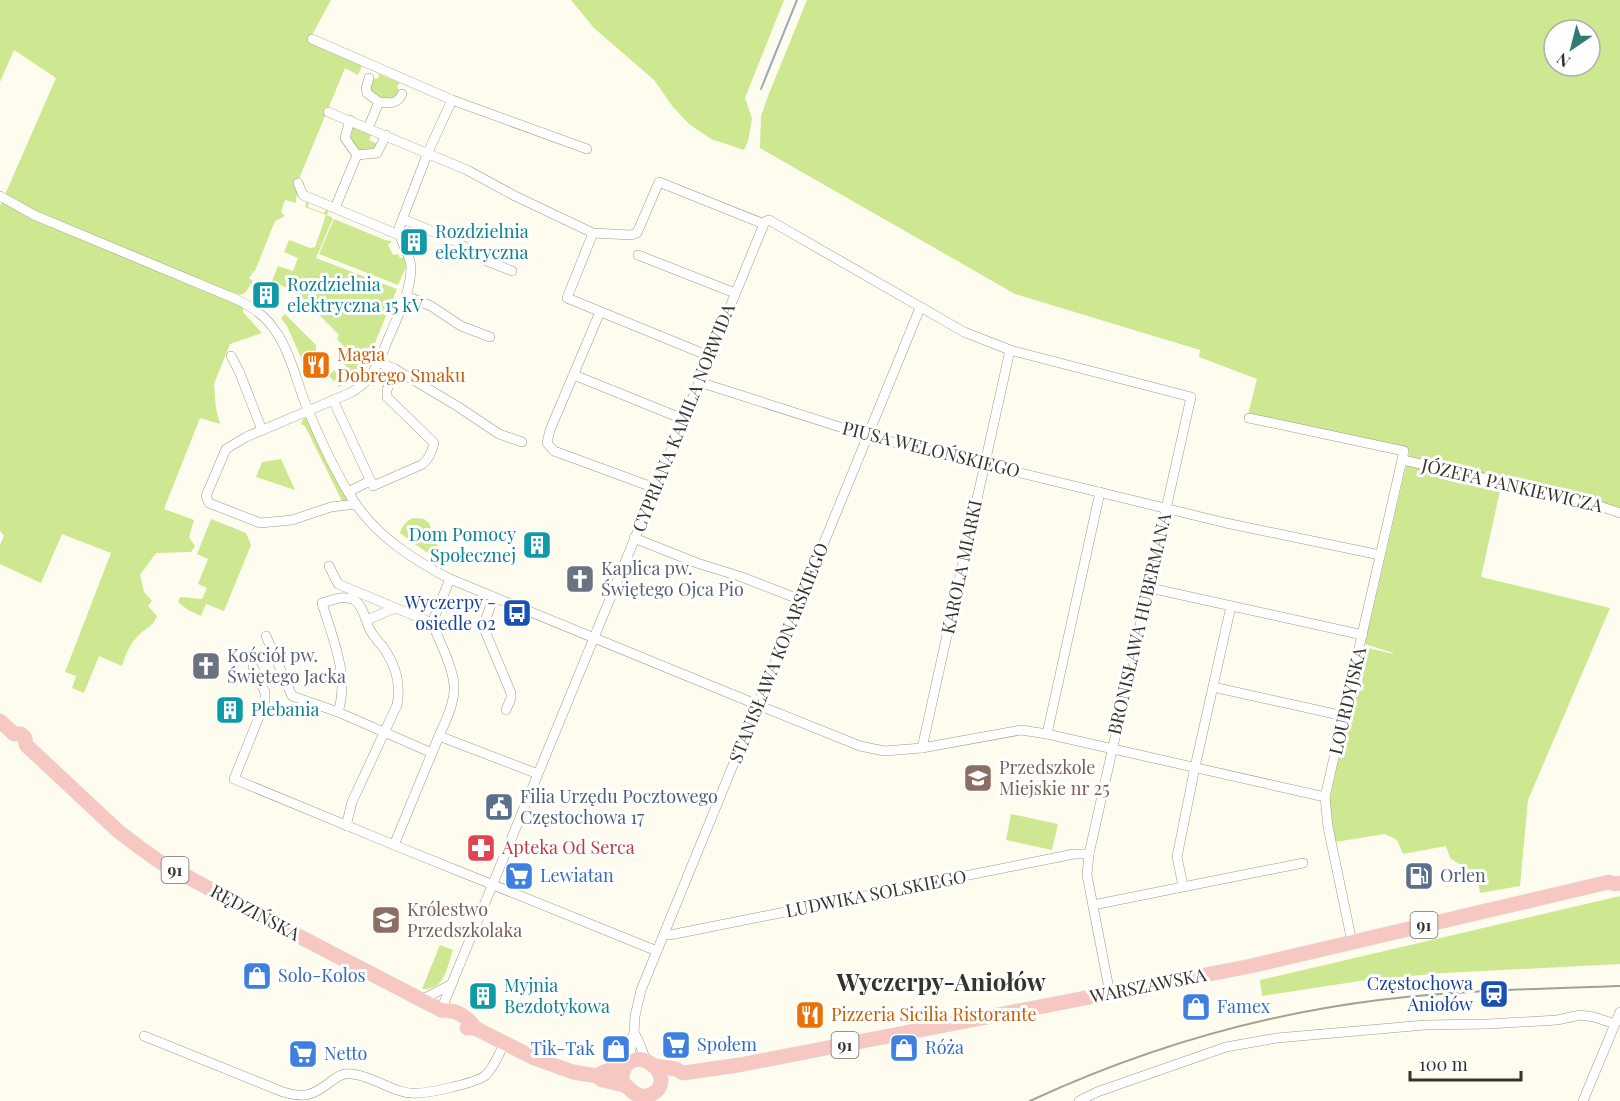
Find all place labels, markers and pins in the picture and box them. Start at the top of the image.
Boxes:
place label: Rozdzielnia elektryczna [435,219,529,264]
building icon: Rozdzielnia elektryczna [398,226,430,258]
place label: Rozdzielnia elektryczna 15 kV [287,272,424,317]
building icon: Rozdzielnia elektryczna 15 kV [250,279,282,311]
place label: Magia Dobrego Smaku [337,342,466,387]
restaurant icon: Magia Dobrego Smaku [300,349,332,381]
place label: Dom Pomocy Społecznej [409,522,516,567]
building icon: Dom Pomocy Społecznej [521,529,553,561]
place label: Kaplica pw. Świętego Ojca Pio [601,556,744,601]
church icon: Kaplica pw. Świętego Ojca Pio [564,563,596,595]
place label: Wyczerpy - osiedle 02 [403,590,496,635]
bus stop icon: Wyczerpy - osiedle 02 [501,597,533,629]
place label: Kościół pw. Świętego Jacka [227,643,346,688]
church icon: Kościół pw. Świętego Jacka [190,650,222,682]
building icon: Plebania [214,694,246,726]
place label: Plebania [251,697,320,721]
place label: Przedszkole Miejskie nr 25 [999,755,1110,800]
school or university icon: Przedszkole Miejskie nr 25 [962,762,994,794]
place label: Filia Urzędu Pocztowego Częstochowa 17 [520,784,718,829]
public building icon: Filia Urzędu Pocztowego Częstochowa 17 [483,791,515,823]
pharmacy icon: Apteka Od Serca [465,832,497,864]
place label: Apteka Od Serca [501,835,635,859]
supermarket icon: Lewiatan [503,860,535,892]
fuel station icon: Orlen [1403,860,1435,892]
place label: Lewiatan [540,863,614,887]
place label: Orlen [1440,863,1486,887]
place label: Królestwo Przedszkolaka [407,897,522,942]
school or university icon: Królestwo Przedszkolaka [370,904,402,936]
shop icon: Solo-Kolos [241,960,273,992]
place label: Solo-Kolos [278,963,366,987]
place label: Częstochowa Aniołów [1367,971,1473,1016]
place label: Myjnia Bezdotykowa [504,973,610,1018]
station icon: Częstochowa Aniołów [1478,978,1510,1010]
building icon: Myjnia Bezdotykowa [467,980,499,1012]
shop icon: Famex [1180,991,1212,1023]
place label: Famex [1217,994,1271,1018]
restaurant icon: Pizzeria Sicilia Ristorante [794,999,826,1031]
place label: Pizzeria Sicilia Ristorante [831,1002,1037,1026]
supermarket icon: Społem [660,1029,692,1061]
place label: Społem [697,1032,757,1056]
shop icon: Róża [888,1032,920,1064]
shop icon: Tik-Tak [600,1033,632,1065]
place label: Róża [925,1035,964,1059]
place label: Tik-Tak [531,1036,595,1060]
supermarket icon: Netto [287,1038,319,1070]
place label: Netto [324,1041,368,1065]

